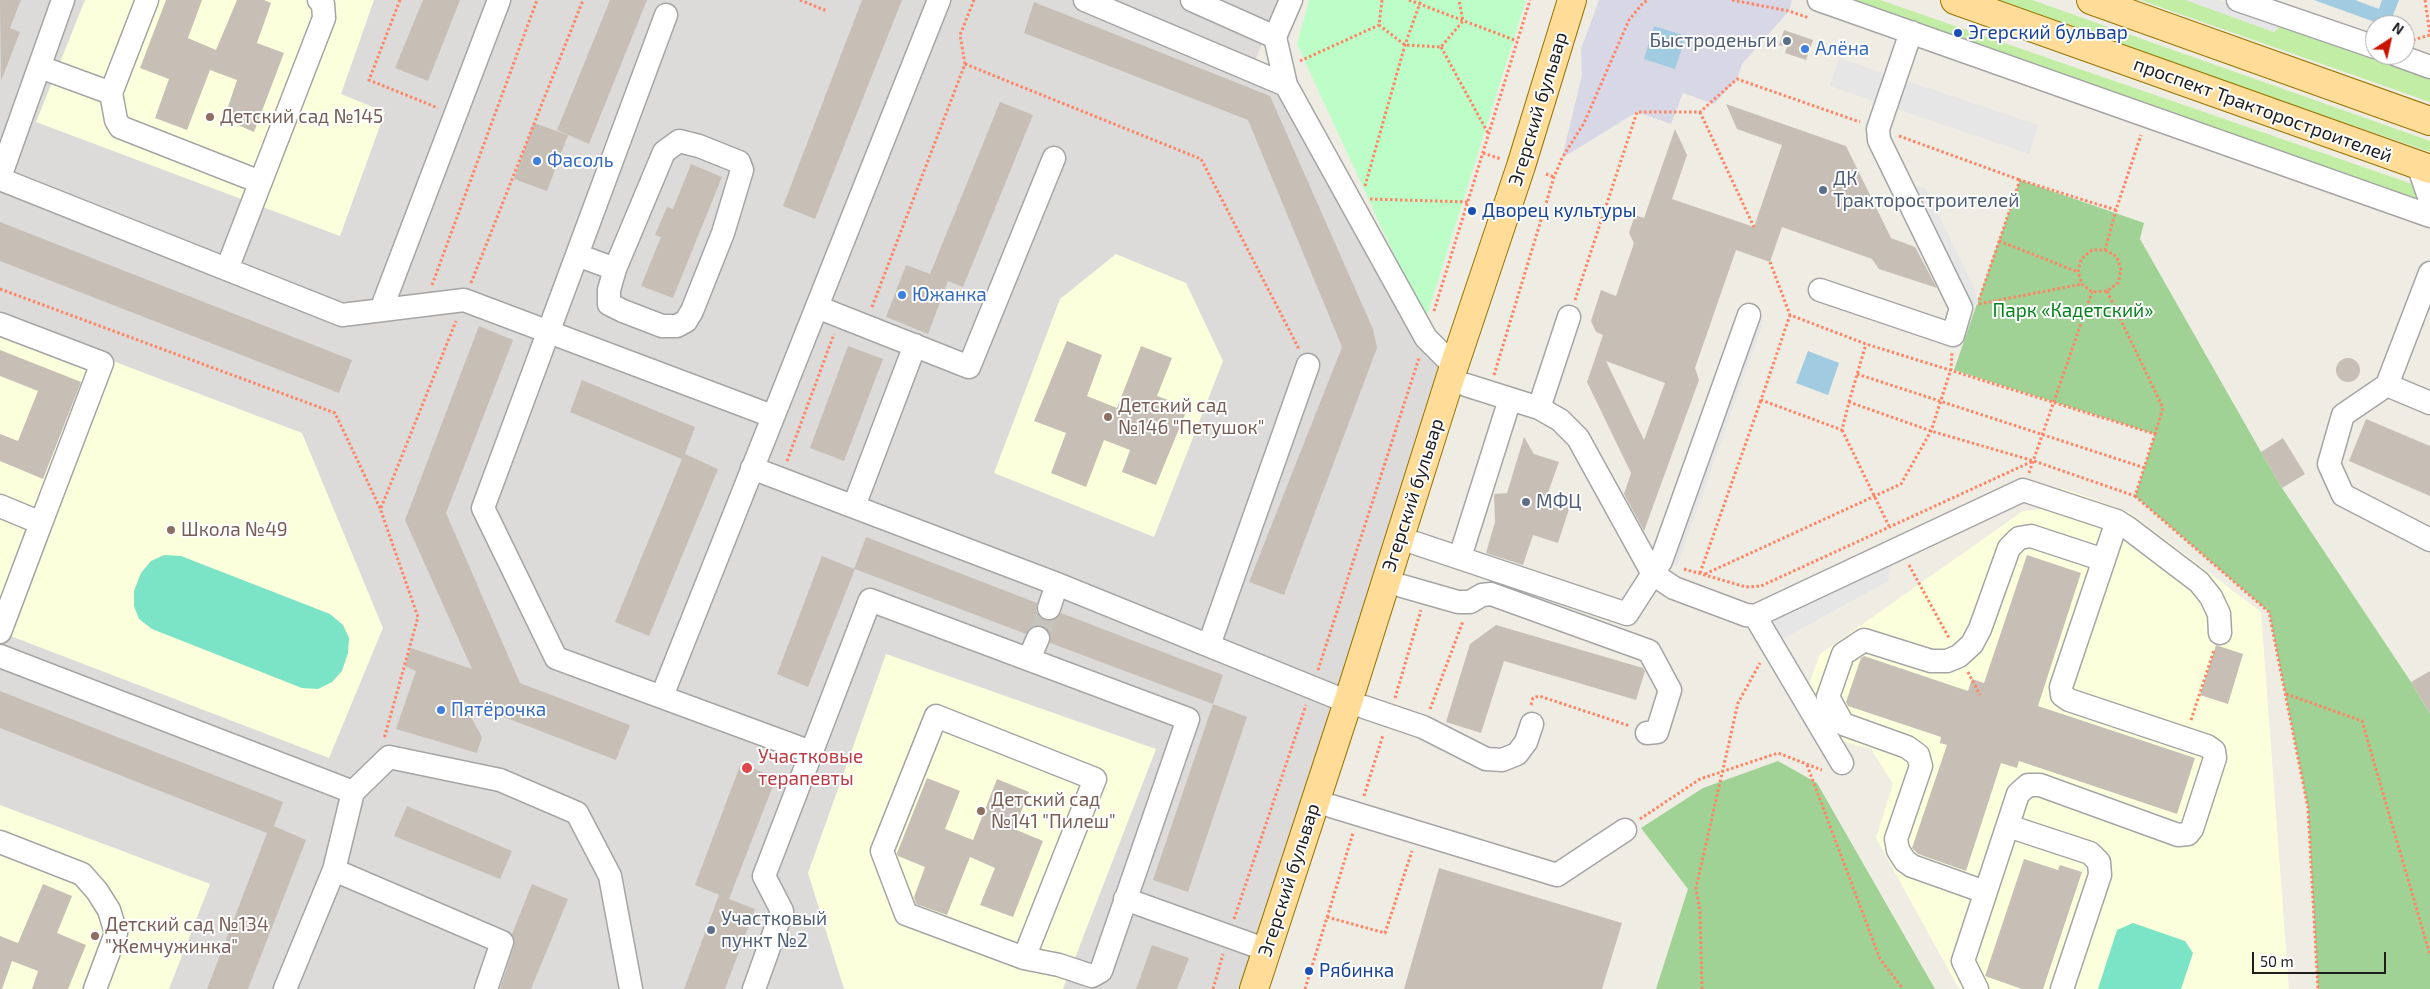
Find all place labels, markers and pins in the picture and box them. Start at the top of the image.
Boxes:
place label: Эгерский бульвар [1968,22,2128,44]
marker: Эгерский бульвар [1952,27,1964,39]
place label: Быстроденьги [1649,30,1777,52]
marker: Быстроденьги [1781,35,1793,47]
place label: Алёна [1815,38,1869,60]
marker: Алёна [1799,43,1811,55]
place label: Детский сад №145 [220,106,383,128]
marker: Детский сад №145 [204,111,216,123]
place label: Фасоль [547,150,613,172]
marker: Фасоль [531,155,543,167]
place label: ДК Тракторостроителей [1833,168,2019,212]
marker: ДК Тракторостроителей [1817,184,1829,196]
place label: Дворец культуры [1482,200,1636,222]
marker: Дворец культуры [1466,205,1478,217]
place label: Южанка [912,284,987,306]
marker: Южанка [896,289,908,301]
place label: Детский сад №146 "Петушок" [1118,395,1264,439]
marker: Детский сад №146 "Петушок" [1102,411,1114,423]
place label: МФЦ [1536,491,1581,513]
marker: МФЦ [1520,496,1532,508]
place label: Школа №49 [181,519,288,541]
marker: Школа №49 [165,524,177,536]
place label: Пятёрочка [451,699,546,721]
marker: Пятёрочка [435,704,447,716]
place label: Участковые терапевты [758,746,863,790]
marker: Участковые терапевты [740,761,754,775]
place label: Детский сад №141 "Пилеш" [991,789,1116,833]
marker: Детский сад №141 "Пилеш" [975,805,987,817]
place label: Участковый пункт №2 [721,908,827,952]
place label: Детский сад №134 "Жемчужинка" [105,914,269,958]
marker: Участковый пункт №2 [705,924,717,936]
marker: Детский сад №134 "Жемчужинка" [89,930,101,942]
place label: Рябинка [1319,960,1394,982]
marker: Рябинка [1303,965,1315,977]

